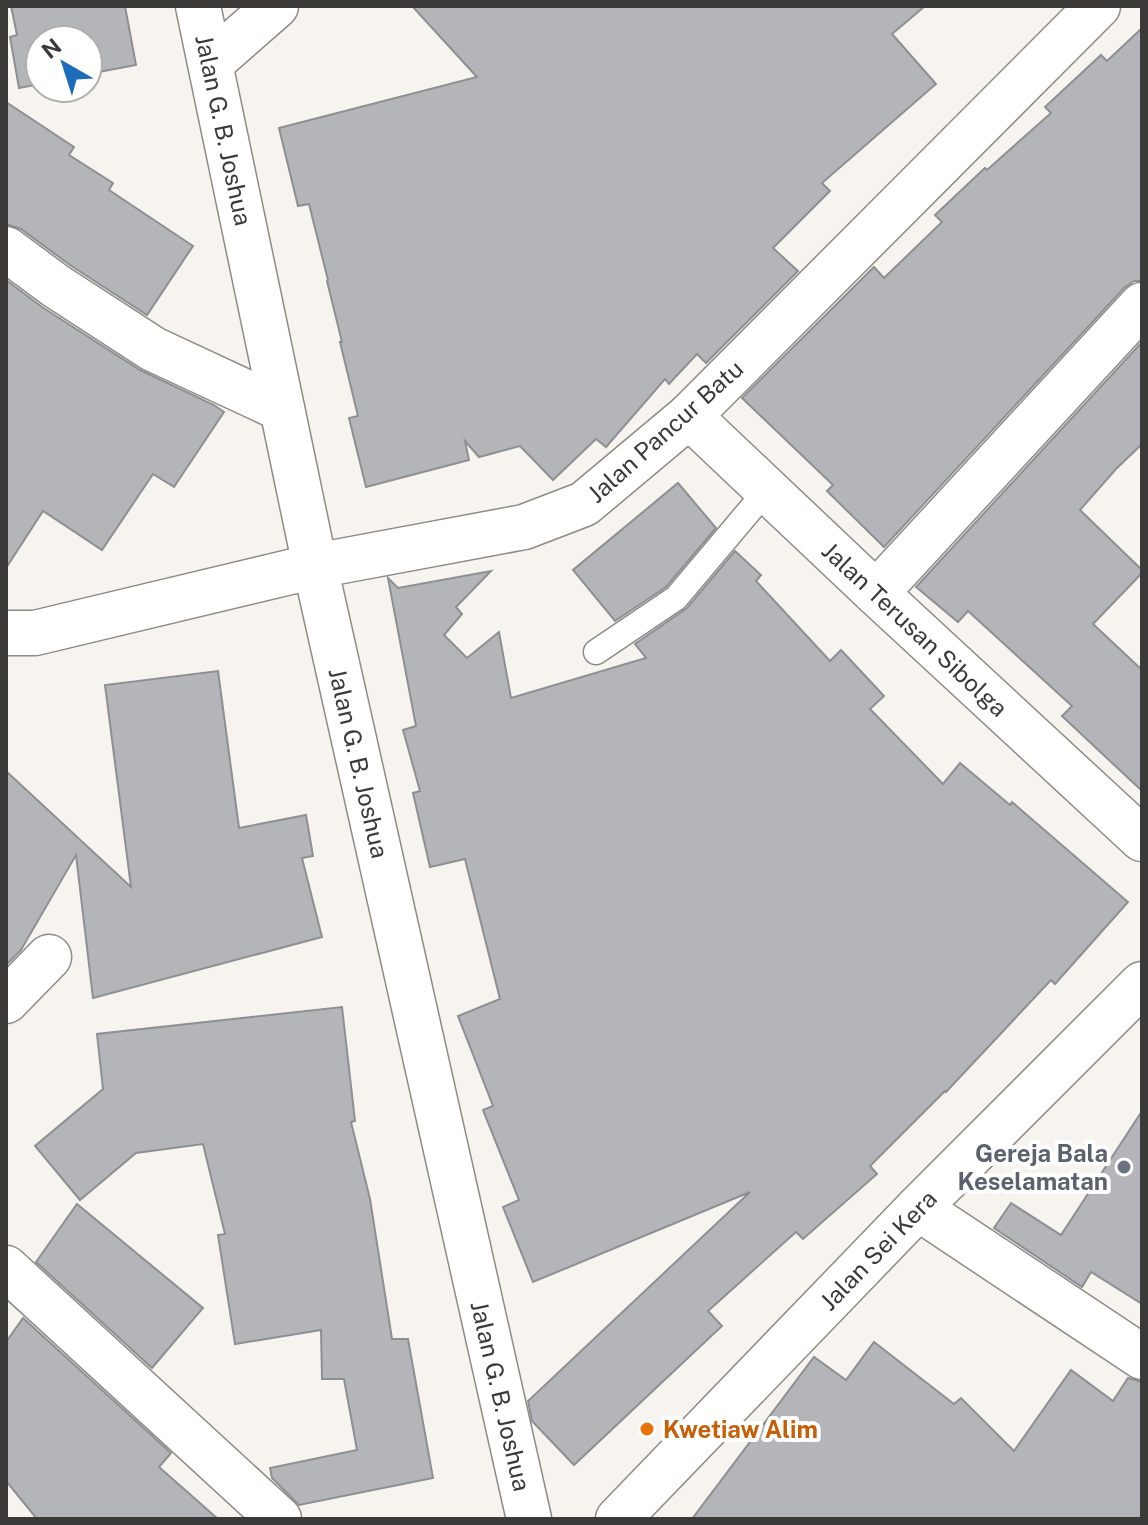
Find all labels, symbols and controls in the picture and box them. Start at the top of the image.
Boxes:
north arrow [24,24,104,104]
street label: Jalan G. B. Joshua [190,32,258,228]
text: N [37,33,66,64]
street label: Jalan Pancur Batu [582,354,748,508]
street label: Jalan Terusan Sibolga [817,536,1013,722]
street label: Jalan G. B. Joshua [323,665,395,861]
place label: Gereja Bala Keselamatan [958,1139,1108,1195]
marker: Gereja Bala Keselamatan [1115,1158,1133,1176]
street label: Jalan Sei Kera [814,1184,942,1316]
street label: Jalan G. B. Joshua [465,1298,537,1494]
place label: Kwetiaw Alim [663,1415,818,1443]
marker: Kwetiaw Alim [638,1420,656,1438]

